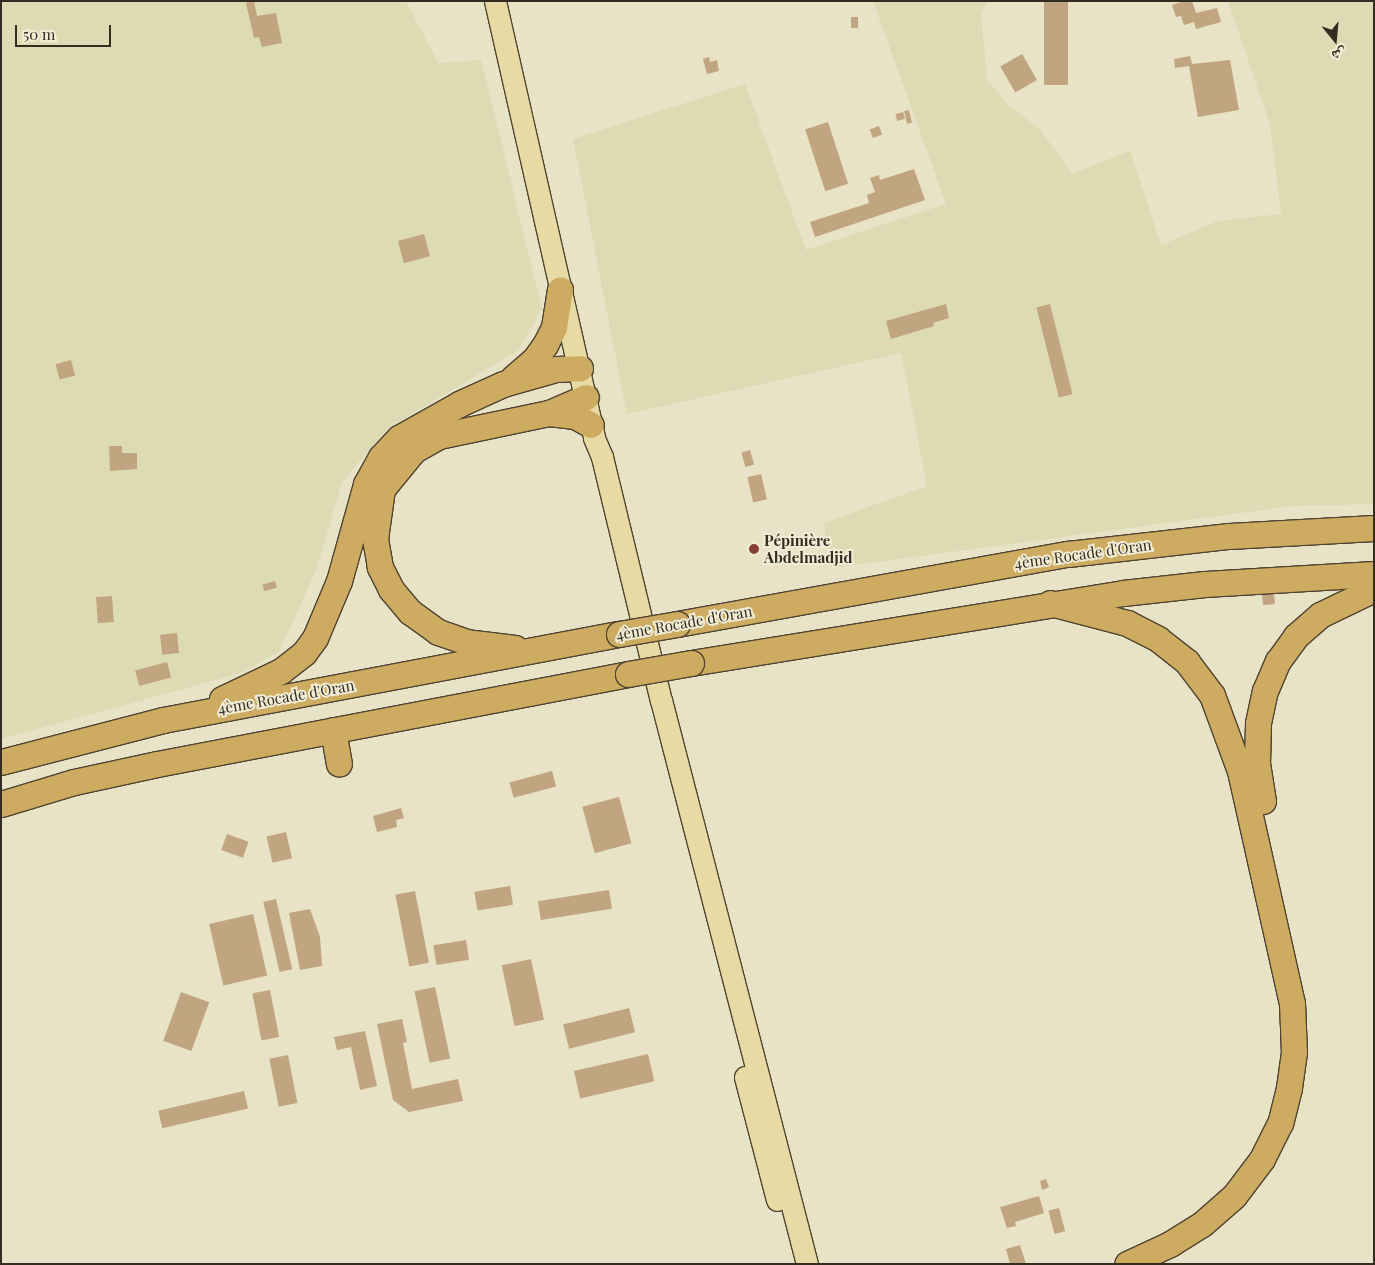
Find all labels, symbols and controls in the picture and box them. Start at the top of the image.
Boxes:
scale bar [18,15,114,47]
north arrow [1310,15,1360,65]
text: 50 m [23,24,55,44]
text: ش [1330,44,1349,66]
place label: Pépinière Abdelmadjid [764,531,852,566]
street label: 4ème Rocade d'Oran [1013,535,1153,573]
marker: Pépinière Abdelmadjid [748,543,760,555]
street label: 4ème Rocade d'Oran [614,602,754,644]
street label: 4ème Rocade d'Oran [216,676,356,718]

